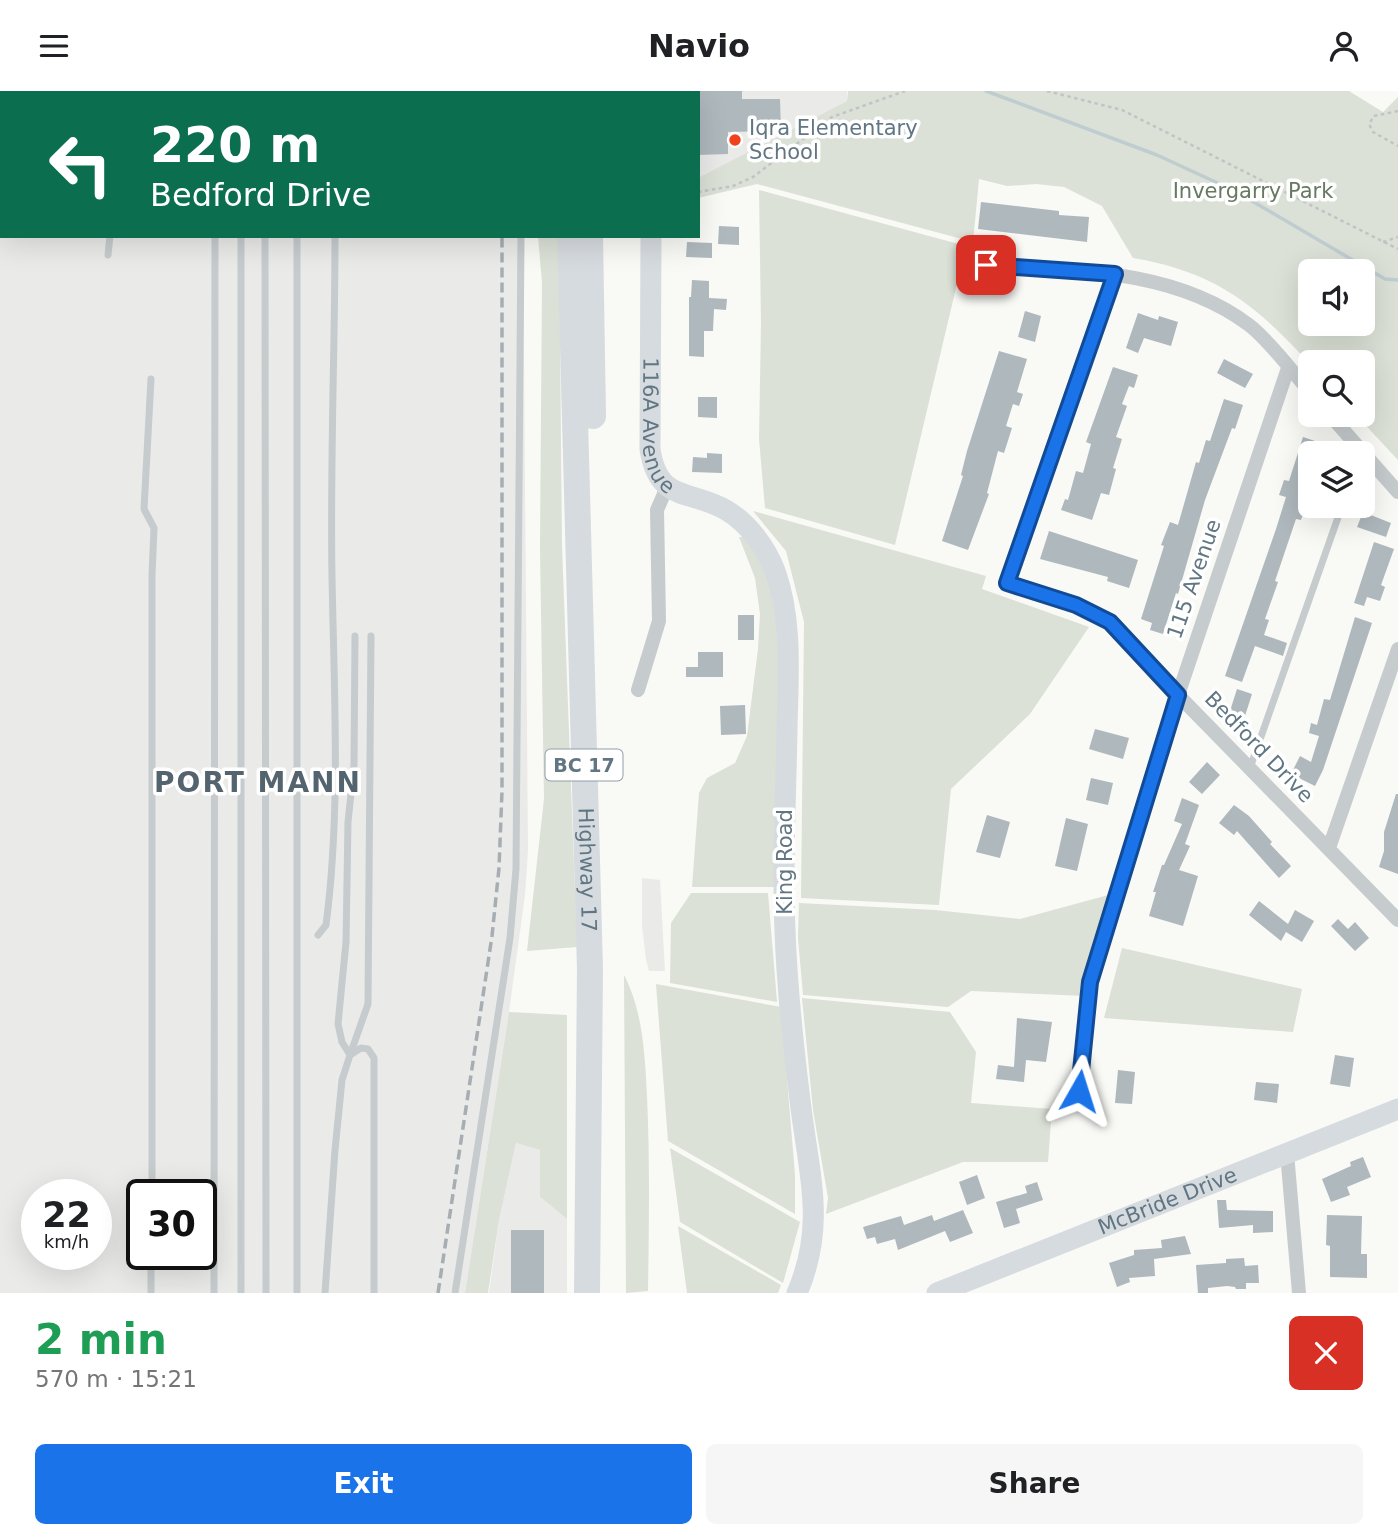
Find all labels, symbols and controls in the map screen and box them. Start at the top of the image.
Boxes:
icon: menu [35,27,73,65]
text: Navio [648,27,750,65]
icon: person [1325,27,1363,65]
place label: Iqra Elementary School [749,116,918,164]
text: 220 m [150,117,320,174]
icon: left [35,119,126,210]
marker: Iqra Elementary School [727,132,743,148]
text: Bedford Drive [150,176,371,214]
park label: Invergarry Park [1173,179,1334,203]
pin [956,235,1016,295]
icon: arrive [967,246,1005,284]
map controls [1298,259,1375,518]
button: sound [1298,259,1375,336]
button: search [1298,350,1375,427]
street label: 116A Avenue [637,357,679,499]
button: layers [1298,441,1375,518]
street label: 115 Avenue [1162,516,1226,642]
street label: Bedford Drive [1200,686,1318,808]
road number: BC 17 [546,750,622,781]
district label: PORT MANN [154,766,362,799]
street label: Highway 17 [574,807,601,932]
street label: King Road [773,809,797,915]
position arrow [1042,1054,1116,1128]
street label: McBride Drive [1094,1163,1240,1240]
speed limit sign: 30 [126,1179,217,1270]
text: 22 [42,1195,91,1235]
text: km/h [44,1231,89,1252]
text: 2 min [35,1315,167,1364]
button: close [1289,1316,1363,1390]
text: 570 m · 15:21 [35,1366,197,1392]
button: Exit [35,1444,692,1524]
button: Share [706,1444,1363,1524]

